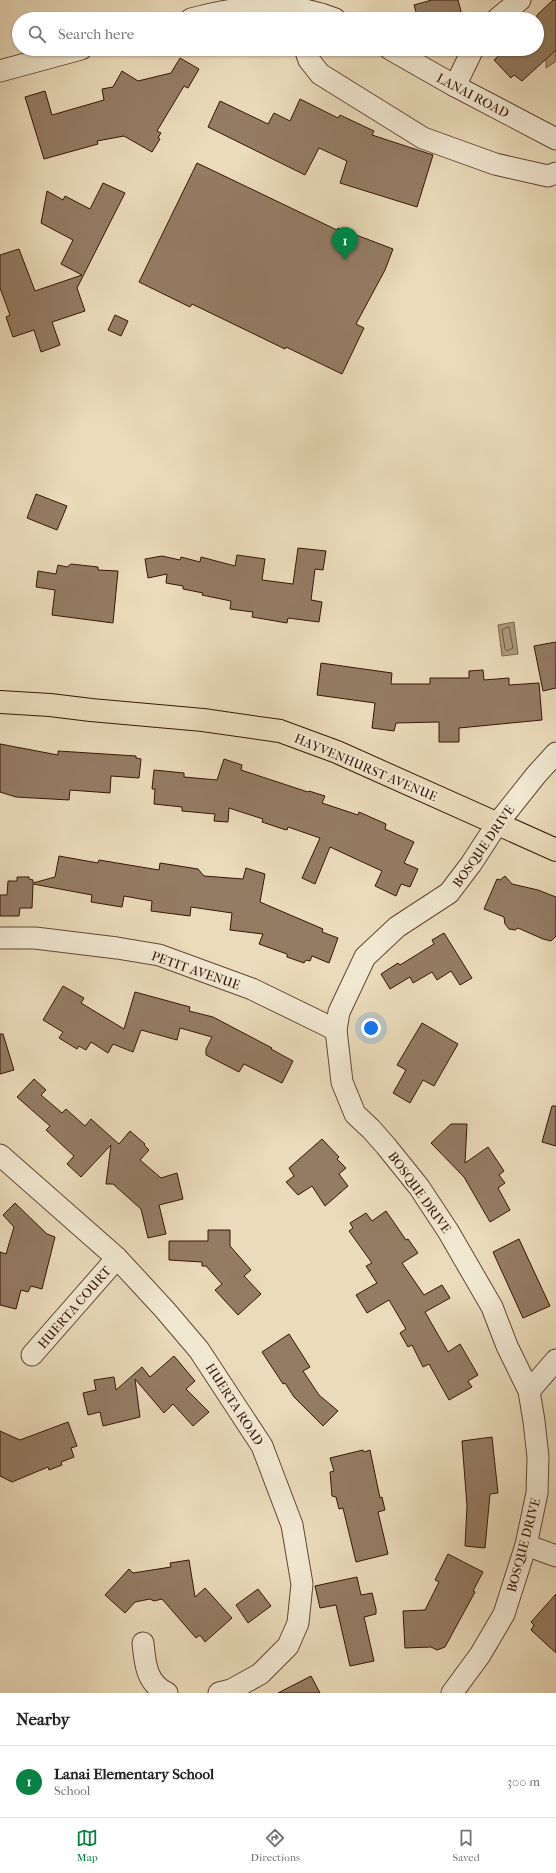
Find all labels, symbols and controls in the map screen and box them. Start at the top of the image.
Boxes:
search box [12,12,544,56]
icon: search [26,23,48,45]
text: Search here [58,25,134,43]
street label: LANAI ROAD [434,70,512,121]
pin: 1 [332,227,358,260]
street label: HAYVENHURST AVENUE [292,731,440,804]
street label: BOSQUE DRIVE [449,802,517,890]
street label: PETIT AVENUE [149,948,242,993]
your location [361,1018,381,1038]
street label: BOSQUE DRIVE [385,1149,454,1236]
street label: HUERTA COURT [35,1263,114,1351]
street label: HUERTA ROAD [203,1361,267,1448]
street label: BOSQUE DRIVE [504,1496,543,1594]
text: Nearby [16,1709,70,1729]
text: Lanai Elementary School [54,1765,214,1783]
text: 1 [27,1774,31,1789]
text: 300 m [507,1774,540,1789]
text: School [54,1783,90,1798]
tab: Map [76,1827,98,1864]
tab: Directions [251,1827,300,1864]
tab: Saved [452,1827,480,1864]

